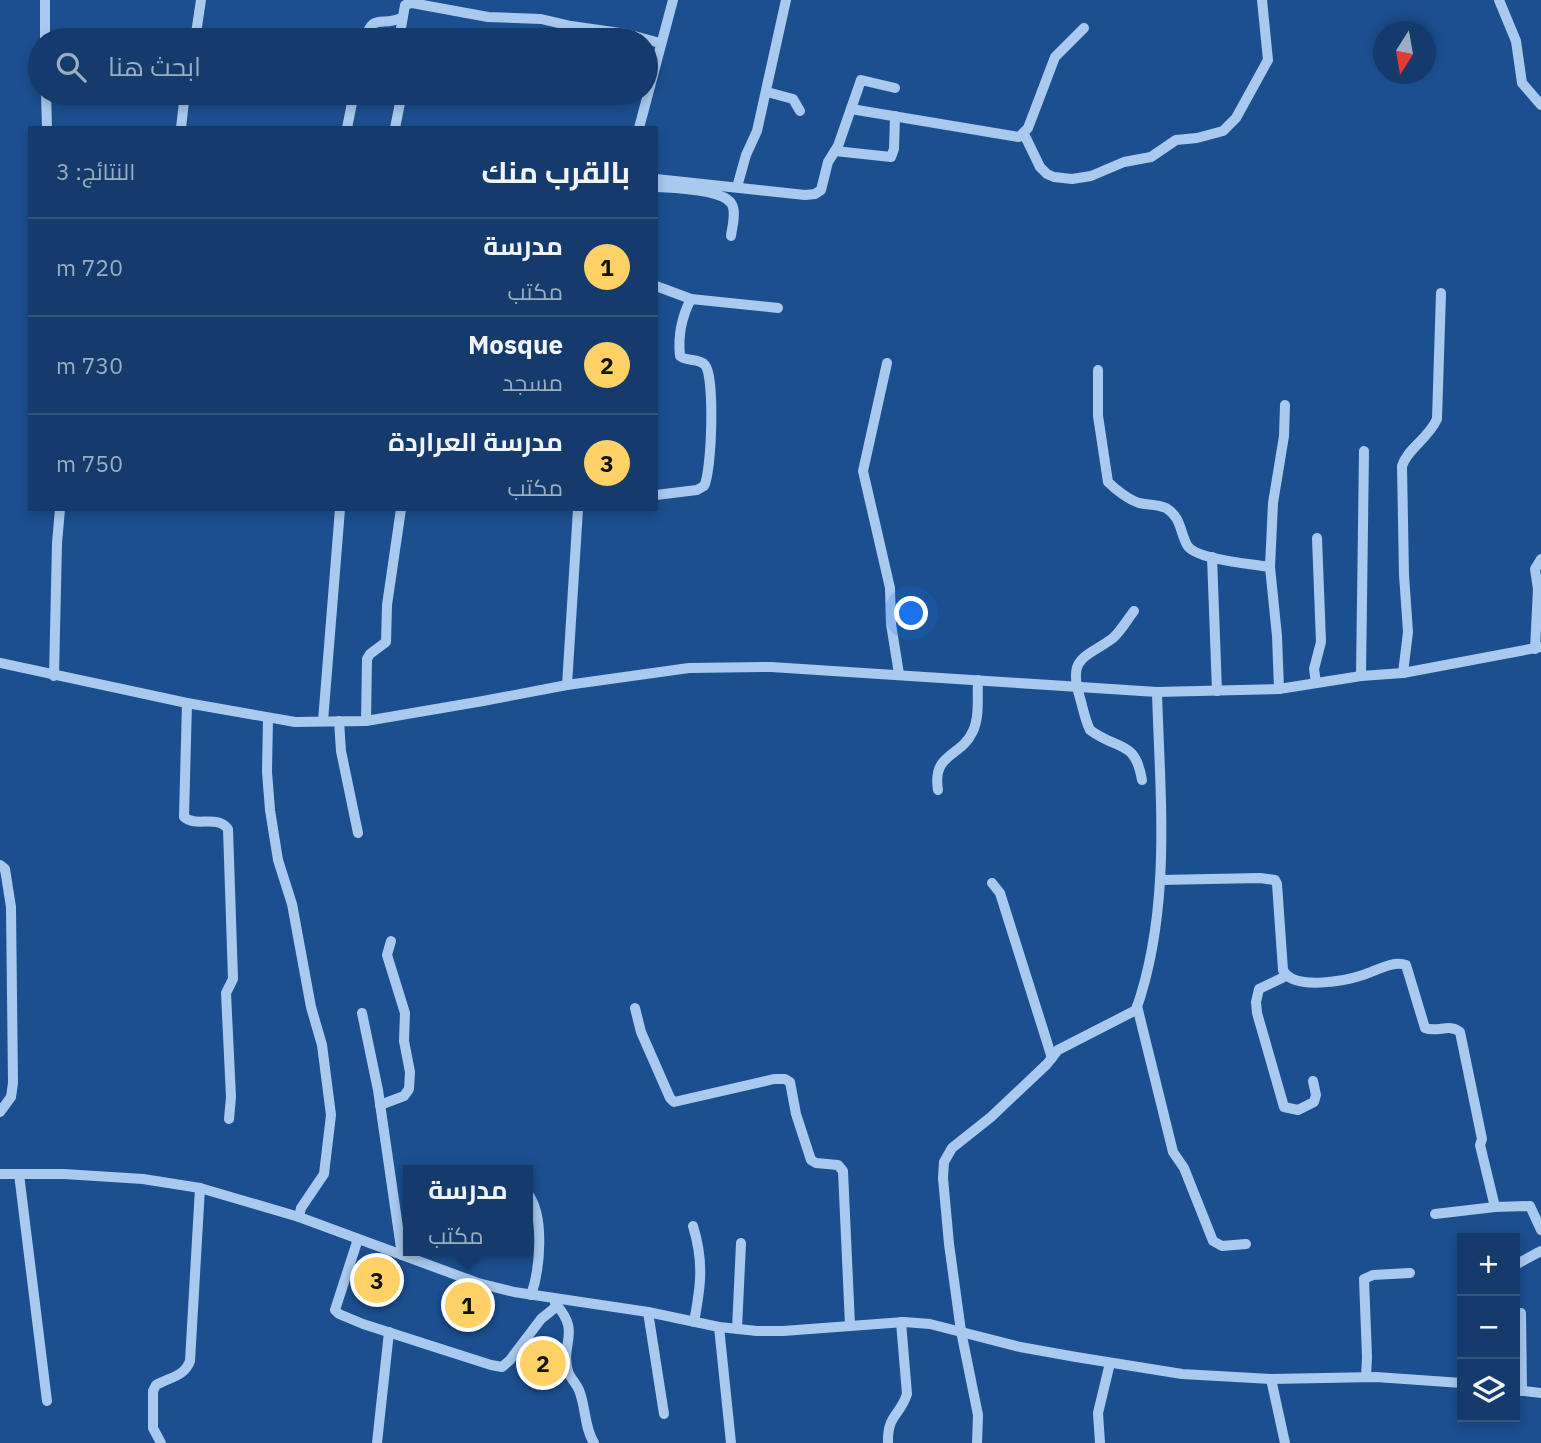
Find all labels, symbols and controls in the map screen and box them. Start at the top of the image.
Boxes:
north arrow [1373,21,1436,84]
search box [28,28,658,105]
icon: search [52,48,90,86]
text: ابحث هنا [108,49,201,83]
text: بالقرب منك [481,152,630,191]
text: النتائج: 3 [56,156,135,186]
text: مدرسة [483,228,563,262]
text: 720 m [56,252,123,282]
text: 1 [600,252,614,282]
text: مكتب [508,276,563,306]
text: Mosque [468,327,563,361]
text: 730 m [56,350,123,380]
text: 2 [600,350,614,380]
text: مسجد [502,367,563,397]
text: مدرسة العراردة [388,424,563,458]
text: 750 m [56,448,123,478]
text: 3 [600,448,614,478]
text: مكتب [508,472,563,502]
your location [894,596,928,630]
popup [403,1165,533,1256]
text: مدرسة [428,1172,508,1206]
text: مكتب [428,1220,484,1250]
map controls [1457,1233,1520,1422]
button: + [1457,1233,1520,1296]
pin: 3 [354,1254,400,1306]
pin: 1 [445,1279,491,1331]
button: − [1457,1296,1520,1359]
pin: 2 [520,1337,566,1389]
button: layers [1457,1359,1520,1422]

